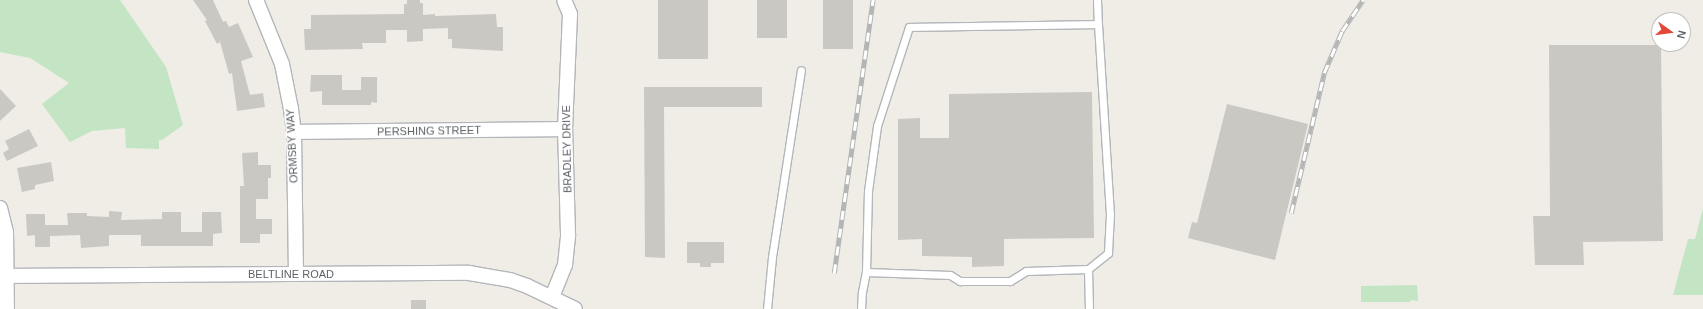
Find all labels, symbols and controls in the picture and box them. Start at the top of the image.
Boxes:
north arrow [1651,12,1691,52]
text: N [1675,29,1688,40]
street label: BRADLEY DRIVE [560,105,574,193]
street label: ORMSBY WAY [283,108,301,184]
street label: PERSHING STREET [377,123,481,139]
street label: BELTLINE ROAD [248,267,334,281]

